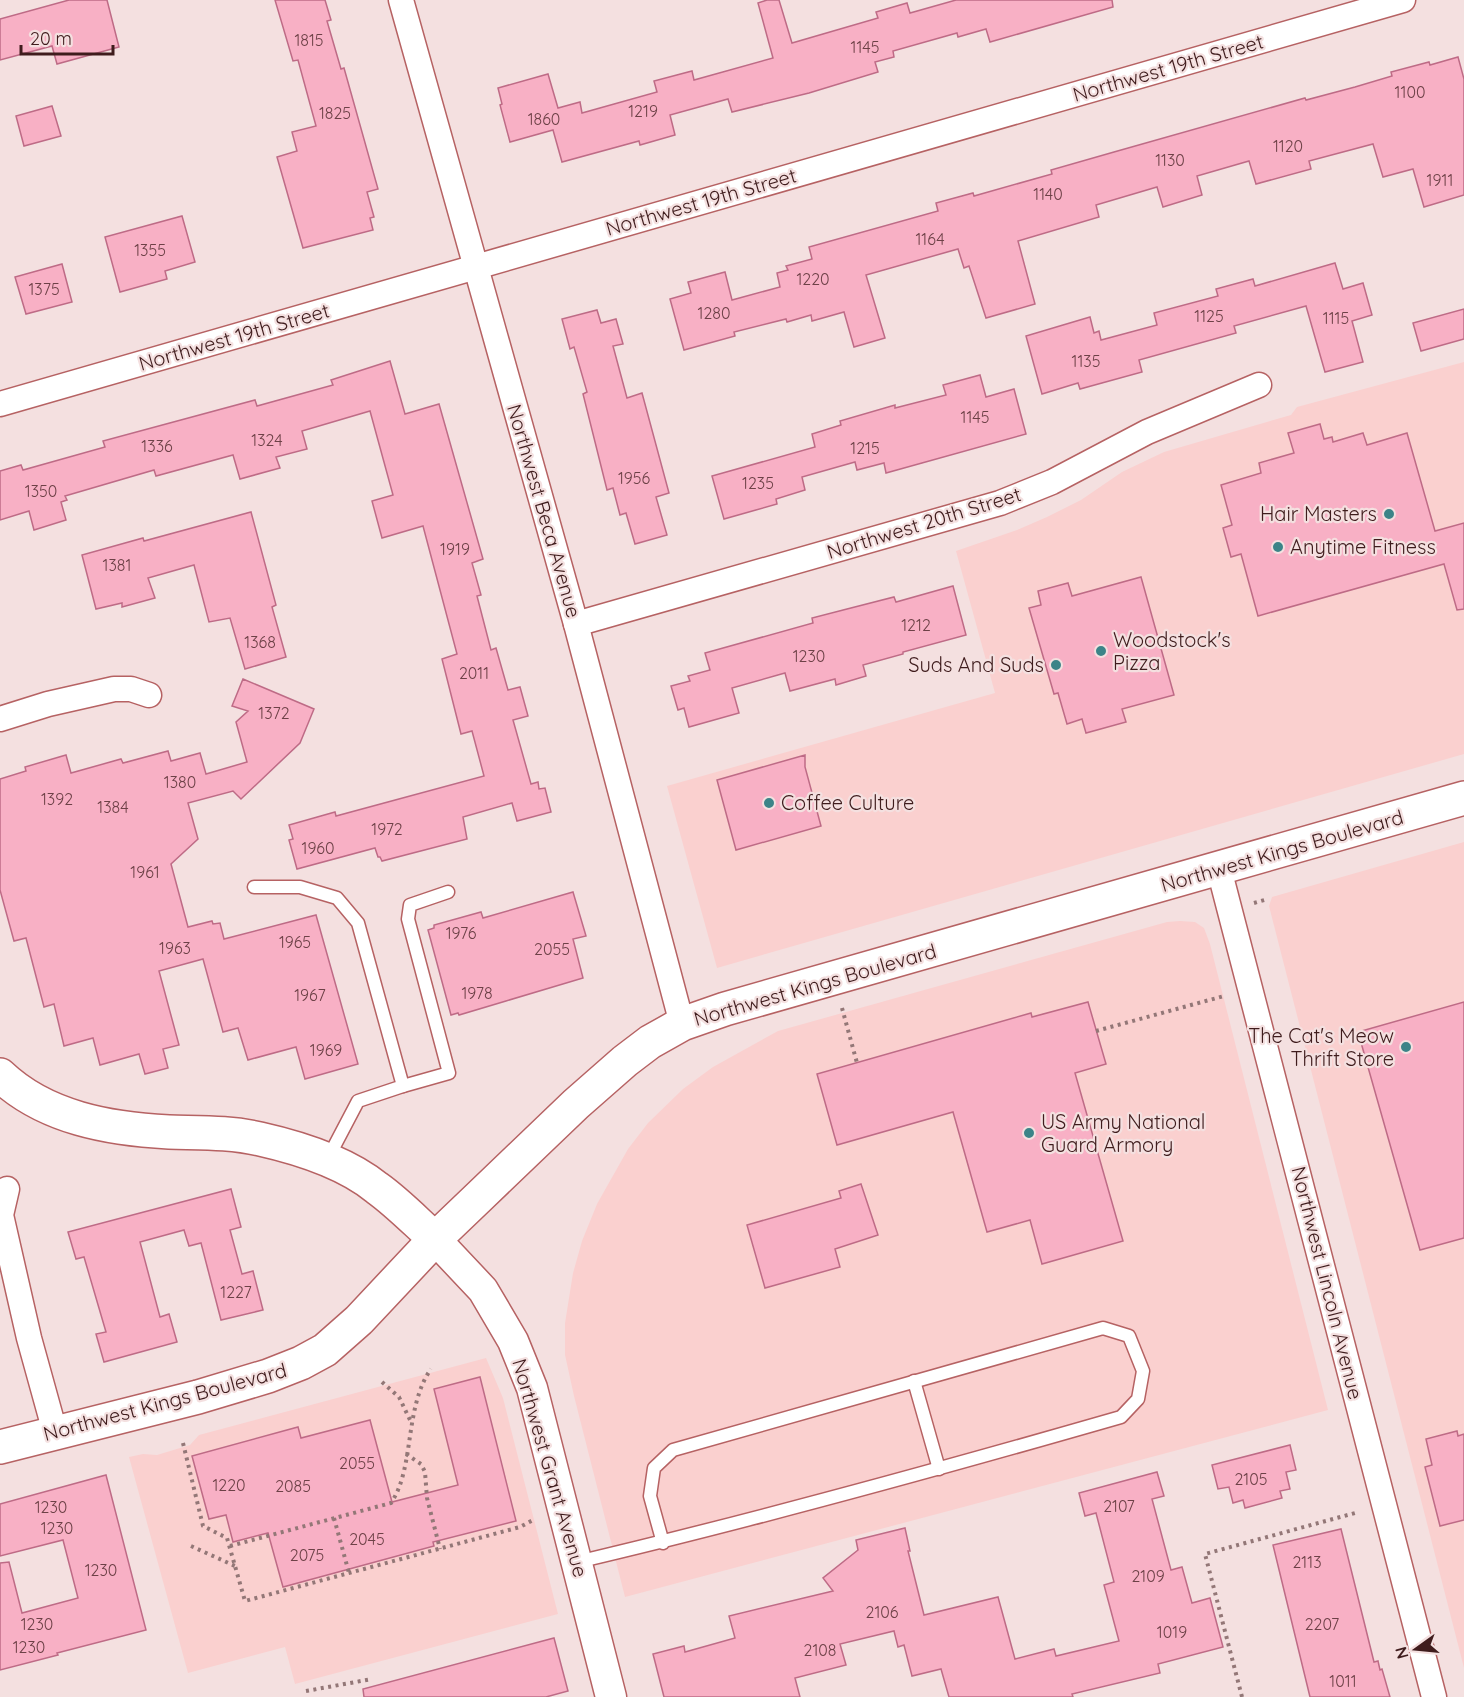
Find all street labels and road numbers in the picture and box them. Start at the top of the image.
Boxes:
street label: Northwest 19th Street [1070,28,1266,107]
street label: Northwest 19th Street [603,162,799,241]
street label: Northwest 19th Street [136,297,332,376]
street label: Northwest Beca Avenue [502,401,587,621]
street label: Northwest 20th Street [824,481,1024,564]
street label: Northwest Kings Boulevard [1158,804,1406,897]
street label: Northwest Kings Boulevard [691,938,939,1031]
street label: Northwest Lincoln Avenue [1286,1164,1369,1402]
street label: Northwest Grant Avenue [507,1356,594,1580]
street label: Northwest Kings Boulevard [40,1357,289,1446]

